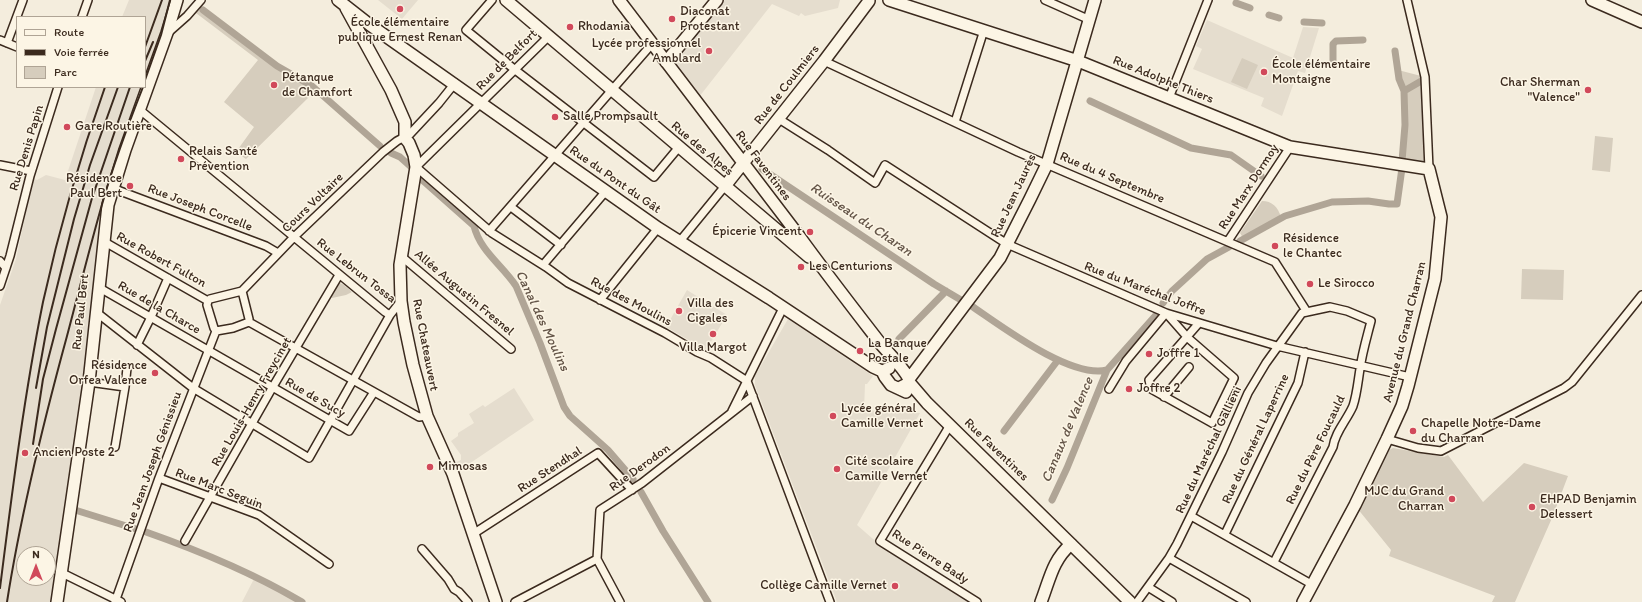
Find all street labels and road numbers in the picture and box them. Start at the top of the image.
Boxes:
street label: Rue de Belfort [473,26,541,94]
street label: Rue de Coulmiers [751,42,823,128]
street label: Rue Adolphe Thiers [1110,53,1216,107]
street label: Rue Denis Papin [6,103,48,193]
street label: Rue des Alpes [668,118,736,180]
street label: Rue Faventines [732,128,794,204]
street label: Rue Marx Dormoy [1216,141,1282,233]
street label: Rue du Pont du Gât [566,143,664,217]
street label: Rue du 4 Septembre [1057,149,1167,207]
street label: Rue Jean Jaurès [988,152,1040,240]
street label: Cours Voltaire [279,170,347,236]
street label: Rue Joseph Corcelle [145,181,255,235]
street label: Rue Robert Fulton [113,229,209,291]
street label: Rue Lebrun Tossa [313,235,399,307]
street label: Allée Augustin Fresnel [411,247,517,339]
street label: Rue du Maréchal Joffre [1082,259,1208,319]
street label: Avenue du Grand Charran [1380,260,1430,404]
street label: Rue Paul Bert [69,273,93,351]
street label: Rue des Moulins [588,274,674,330]
street label: Rue de la Charce [115,278,203,338]
street label: Rue Chateauvert [408,298,442,392]
street label: Rue Louis-Henry Freycinet [209,334,295,470]
street label: Rue du Général Laperrine [1219,371,1293,507]
street label: Rue de Sucy [282,374,348,422]
street label: Rue du Maréchal Gallieni [1173,384,1245,516]
street label: Rue Jean Joseph Génissieu [120,390,186,534]
street label: Rue du Père Foucauld [1283,393,1349,507]
street label: Rue Faventines [960,415,1032,485]
street label: Rue Derodon [606,441,674,495]
street label: Rue Stendhal [515,443,585,497]
street label: Rue Marc Seguin [173,465,265,513]
street label: Rue Pierre Bady [889,526,971,588]

